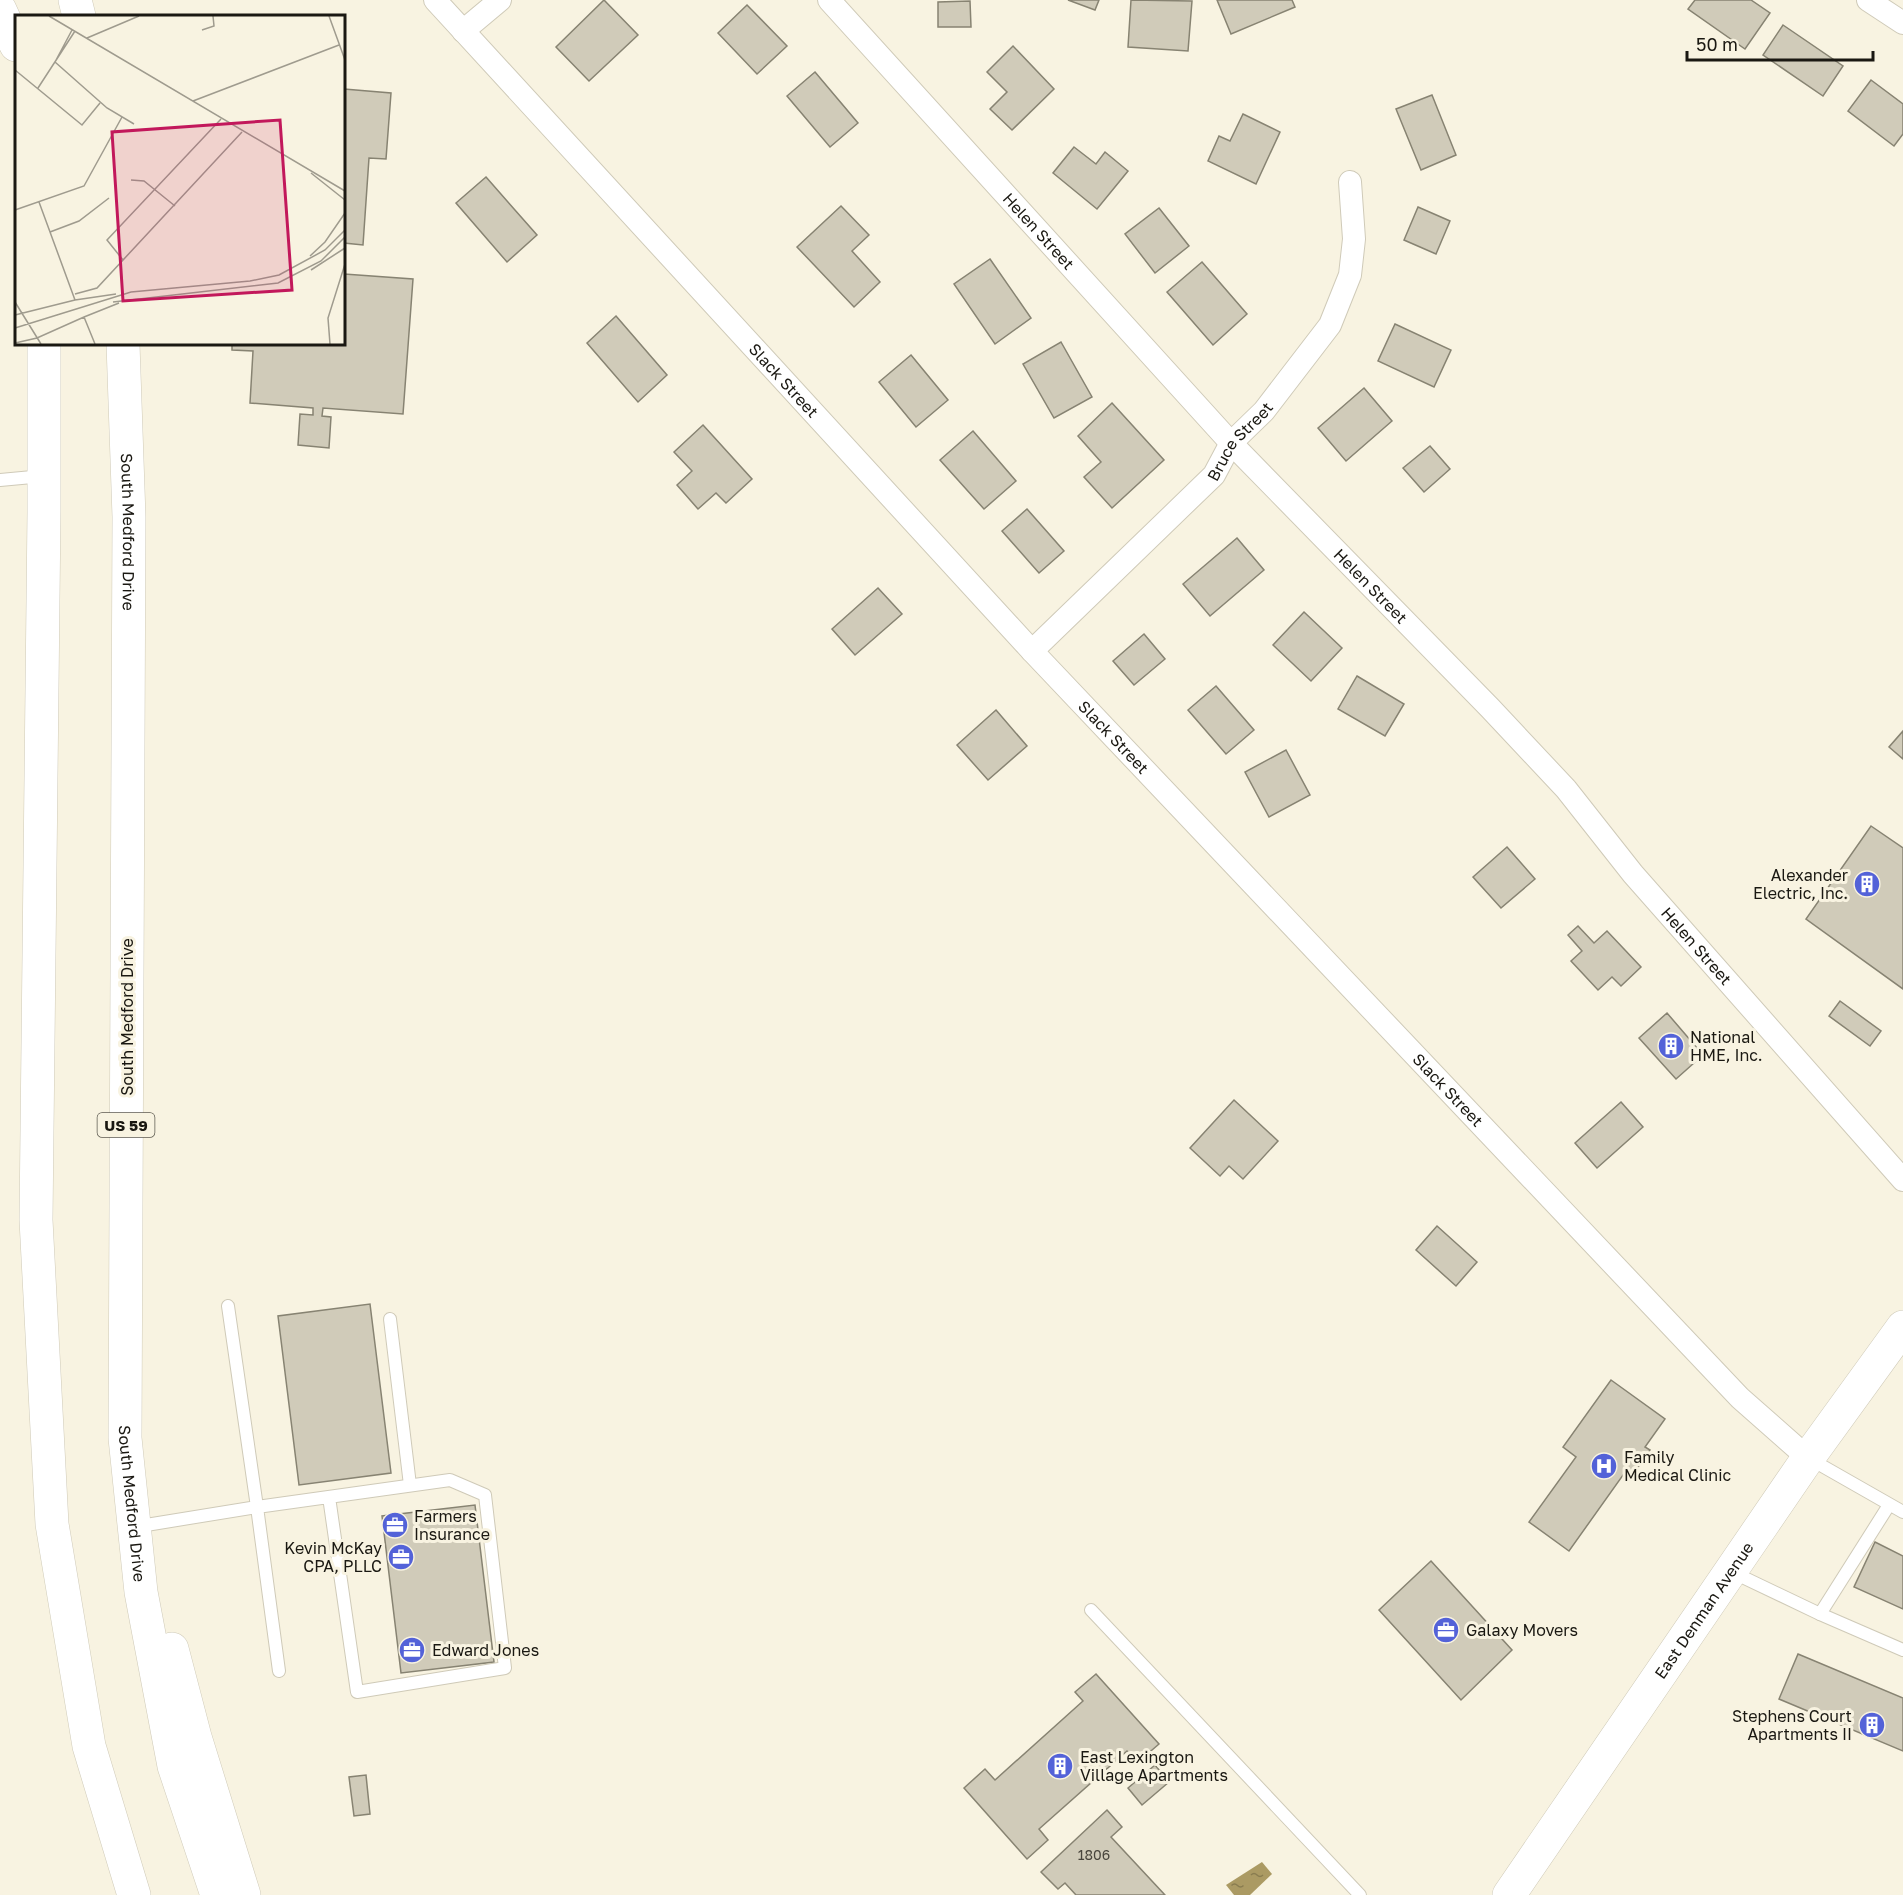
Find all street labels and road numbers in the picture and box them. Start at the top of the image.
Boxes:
street label: Helen Street [999,188,1079,274]
street label: Slack Street [745,339,823,422]
street label: Bruce Street [1203,398,1277,484]
street label: South Medford Drive [117,453,139,611]
street label: Helen Street [1330,544,1412,628]
street label: Slack Street [1074,696,1153,778]
street label: Helen Street [1657,903,1736,989]
street label: South Medford Drive [117,938,137,1096]
street label: Slack Street [1409,1049,1487,1131]
road number: US 59 [98,1113,154,1137]
street label: South Medford Drive [115,1425,150,1583]
street label: East Denman Avenue [1650,1538,1758,1683]

